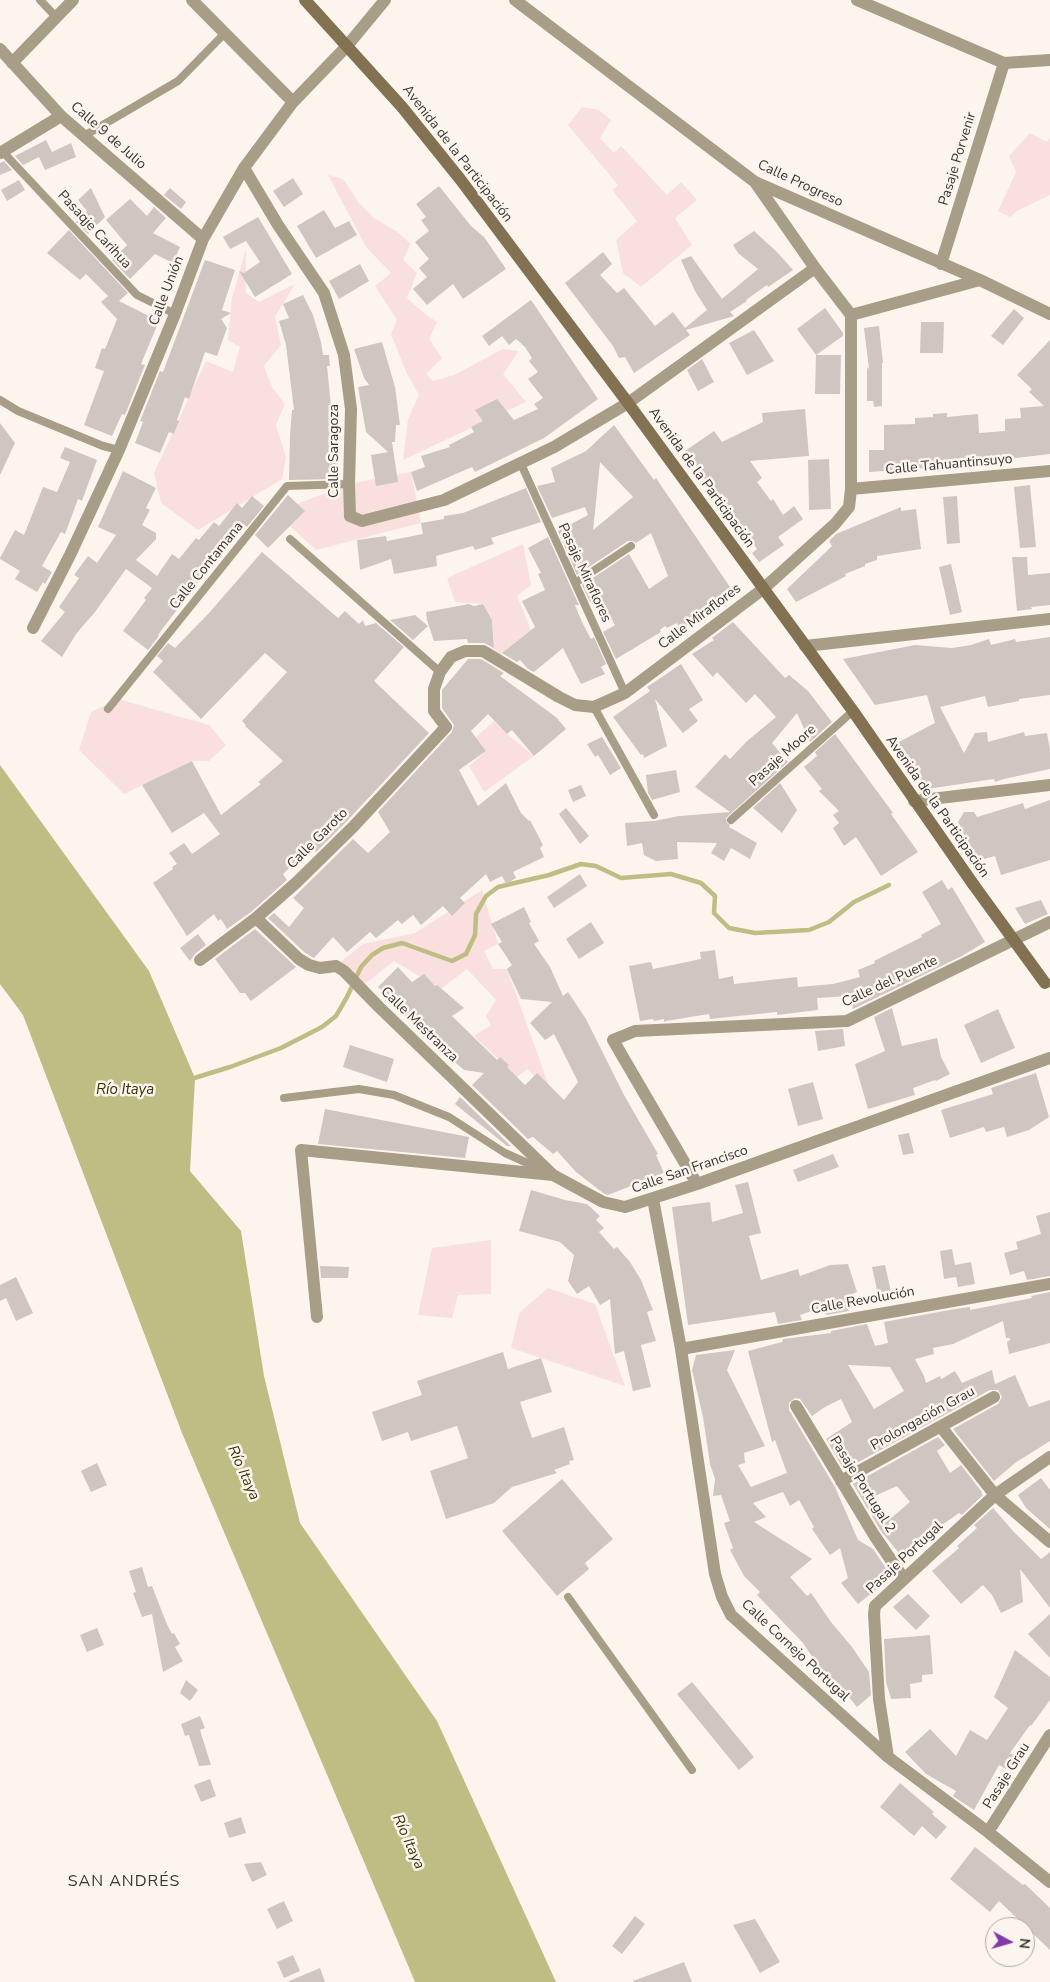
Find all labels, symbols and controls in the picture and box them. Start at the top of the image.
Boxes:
street label: Avenida de la Participación [398,82,516,226]
street label: Calle 9 de Julio [67,99,149,173]
street label: Pasaje Porvenir [936,110,980,208]
street label: Calle Progreso [755,157,845,211]
street label: Pasaqje Carihua [53,187,135,273]
street label: Calle Unión [146,254,188,328]
street label: Calle Saragoza [327,404,343,498]
street label: Avenida de la Participación [644,405,758,551]
street label: Calle Tahuantinsuyo [885,451,1013,479]
street label: Calle Contamana [167,519,247,613]
street label: Pasaje Miraflores [554,521,614,625]
street label: Calle Miraflores [655,580,745,654]
street label: Pasaje Moore [746,722,820,790]
street label: Avenida de la Participación [882,733,992,881]
street label: Calle Garoto [284,805,352,873]
street label: Calle del Puente [840,953,940,1011]
street label: Calle Mestranza [377,984,461,1066]
water label: Río Itaya [96,1081,154,1099]
street label: Calle San Francisco [630,1142,750,1198]
street label: Calle Revolución [810,1284,916,1318]
street label: Prolongación Grau [868,1383,978,1455]
street label: Pasaje Portugal 2 [826,1434,898,1536]
water label: Río Itaya [223,1443,263,1503]
street label: Pasaje Portugal [863,1518,947,1598]
street label: Calle Cornejo Portugal [737,1596,853,1706]
street label: Pasaje Grau [980,1740,1034,1812]
water label: Río Itaya [388,1812,428,1872]
district label: SAN ANDRÉS [66,1872,182,1892]
north arrow [985,1917,1035,1967]
text: N [1014,1937,1034,1950]

